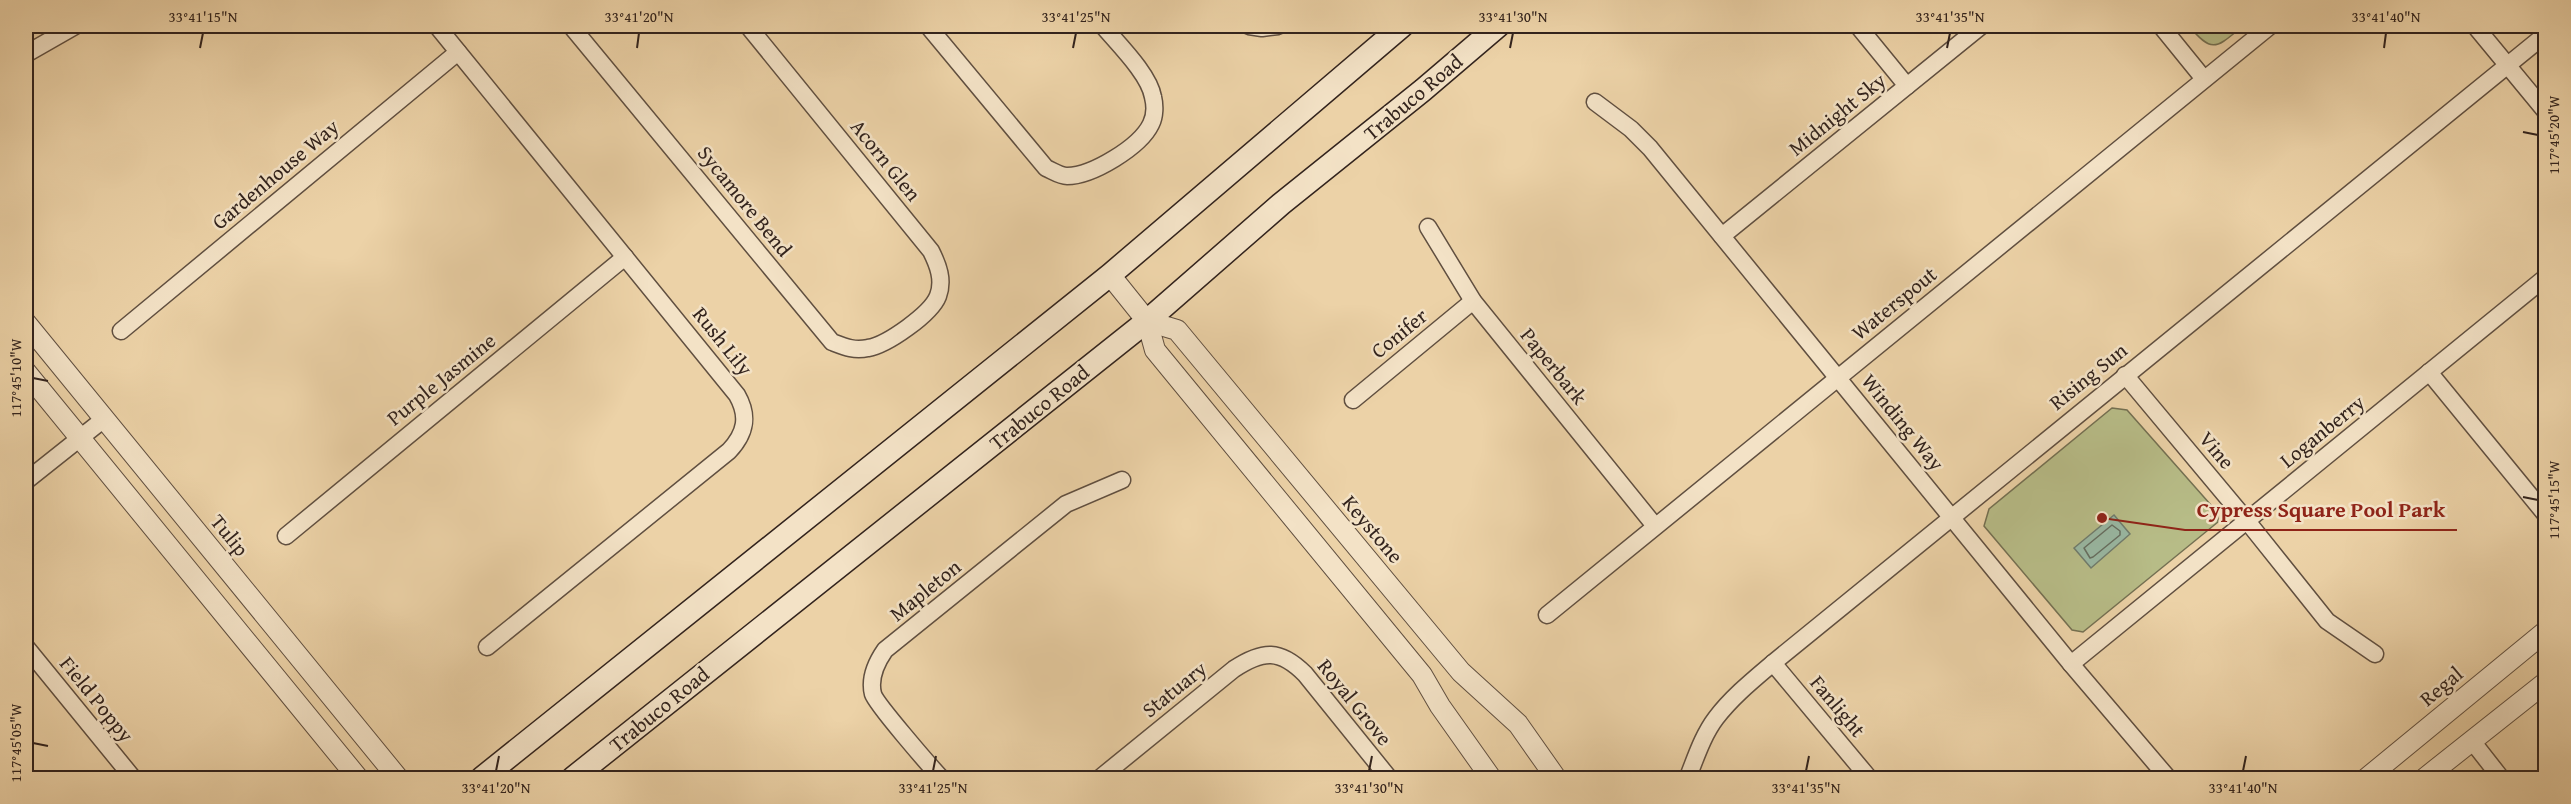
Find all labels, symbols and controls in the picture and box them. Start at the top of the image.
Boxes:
text: 33°41'15"N [169,6,238,27]
text: 33°41'20"N [605,6,674,27]
text: 33°41'25"N [1042,6,1111,27]
text: 33°41'30"N [1479,6,1548,27]
text: 33°41'35"N [1916,6,1985,27]
text: 33°41'40"N [2352,6,2421,27]
street label: Trabuco Road [1357,46,1470,148]
street label: Midnight Sky [1782,65,1893,163]
text: 117°45'20"W [2543,95,2564,175]
street label: Gardenhouse Way [205,111,346,237]
street label: Acorn Glen [843,112,929,208]
street label: Sycamore Bend [690,139,800,264]
street label: Waterspout [1845,258,1944,347]
street label: Rush Lily [686,300,761,383]
street label: Conifer [1364,300,1434,366]
street label: Paperbark [1513,321,1595,411]
street label: Purple Jasmine [380,325,502,433]
street label: Rising Sun [2042,335,2134,417]
text: 117°45'10"W [5,338,26,418]
street label: Trabuco Road [982,356,1096,457]
street label: Winding Way [1854,367,1952,478]
street label: Loganberry [2273,387,2372,475]
street label: Vine [2192,424,2242,476]
text: 117°45'15"W [2543,460,2564,540]
street label: Keystone [1335,488,1411,570]
callout: Cypress Square Pool Park [2185,490,2457,530]
text: Cypress Square Pool Park [2197,493,2446,525]
street label: Tulip [203,507,257,563]
street label: Mapleton [883,551,968,629]
street label: Field Poppy [53,649,142,749]
street label: Royal Grove [1310,652,1400,752]
street label: Statuary [1135,653,1213,725]
street label: Trabuco Road [602,658,716,759]
street label: Regal [2413,659,2470,713]
street label: Fanlight [1803,668,1874,744]
text: 117°45'05"W [5,703,26,783]
text: 33°41'20"N [462,777,531,798]
text: 33°41'25"N [899,777,968,798]
text: 33°41'30"N [1335,777,1404,798]
text: 33°41'35"N [1772,777,1841,798]
text: 33°41'40"N [2209,777,2278,798]

